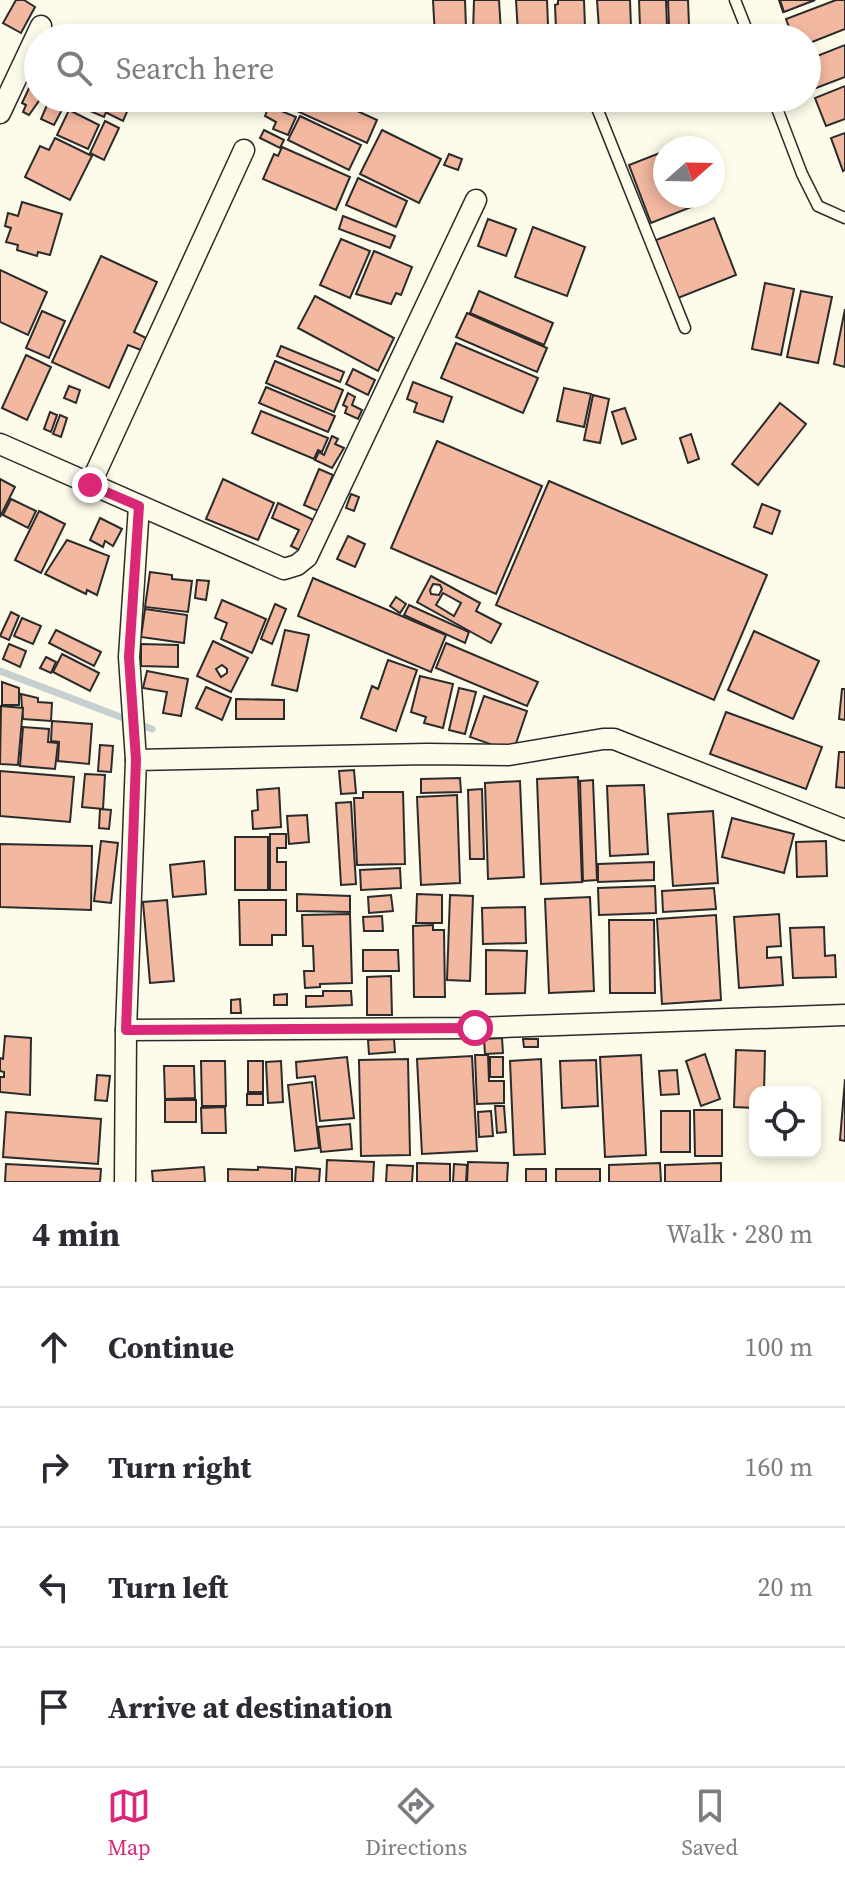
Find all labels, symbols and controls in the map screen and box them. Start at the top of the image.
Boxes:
search box [24,24,821,112]
icon: search [52,46,96,90]
text: Search here [116,48,274,89]
north arrow [653,136,725,208]
route end [72,467,108,503]
route start [457,1010,493,1046]
map controls [749,1086,821,1158]
button: locate [749,1086,821,1158]
text: 4 min [32,1211,120,1257]
text: Walk · 280 m [666,1216,813,1252]
icon: ahead [32,1325,76,1369]
text: Continue [108,1327,234,1368]
text: 100 m [745,1329,813,1365]
icon: right [32,1445,76,1489]
text: Turn right [108,1447,251,1488]
text: 160 m [745,1449,813,1485]
icon: left [32,1565,76,1609]
text: Turn left [108,1567,228,1608]
text: 20 m [758,1569,813,1605]
icon: arrive [32,1685,76,1729]
text: Arrive at destination [108,1687,393,1728]
tab: Map [107,1784,151,1862]
tab: Directions [365,1784,467,1862]
tab: Saved [681,1784,738,1862]

